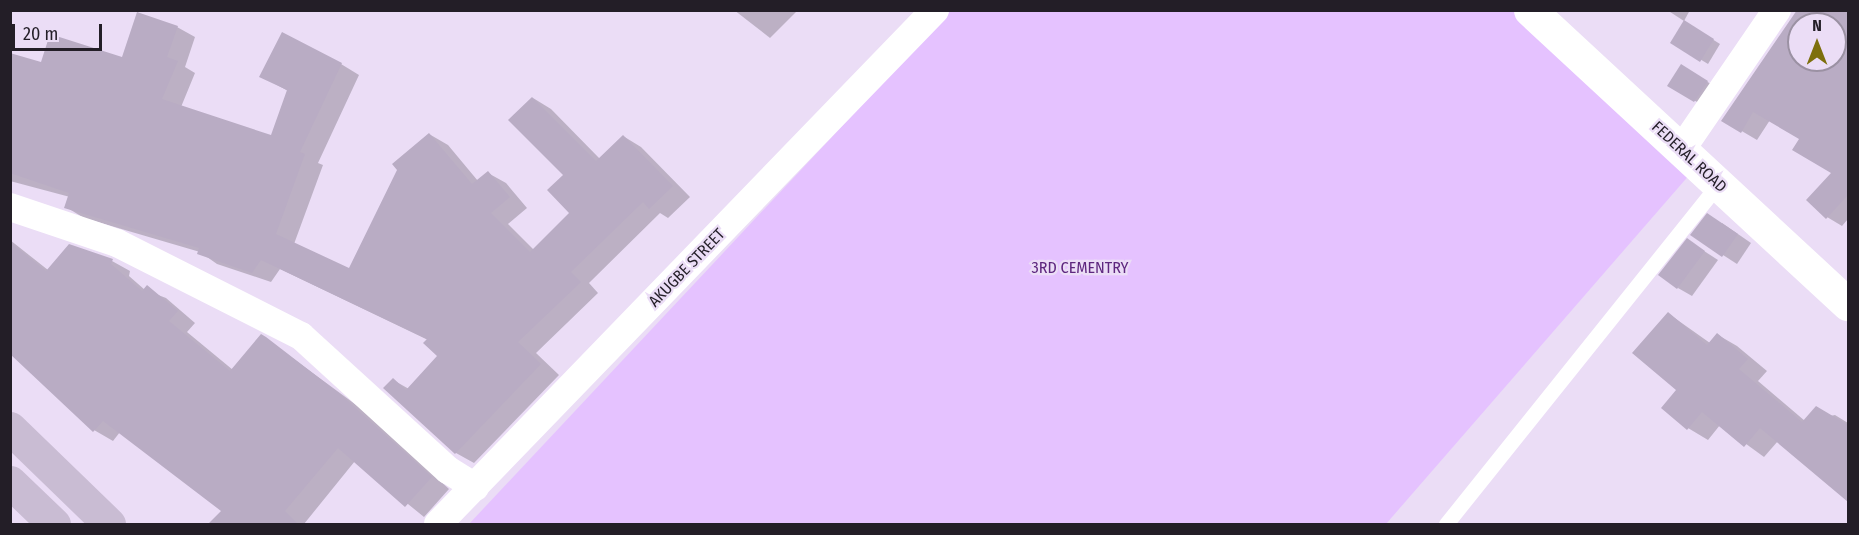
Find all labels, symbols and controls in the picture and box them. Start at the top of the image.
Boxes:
scale bar [15,12,105,50]
north arrow [1787,12,1847,72]
text: N [1812,16,1822,35]
text: 20 m [23,23,58,45]
street label: FEDERAL ROAD [1648,117,1730,197]
street label: AKUGBE STREET [645,225,729,311]
park label: 3RD CEMENTRY [1032,258,1128,278]

